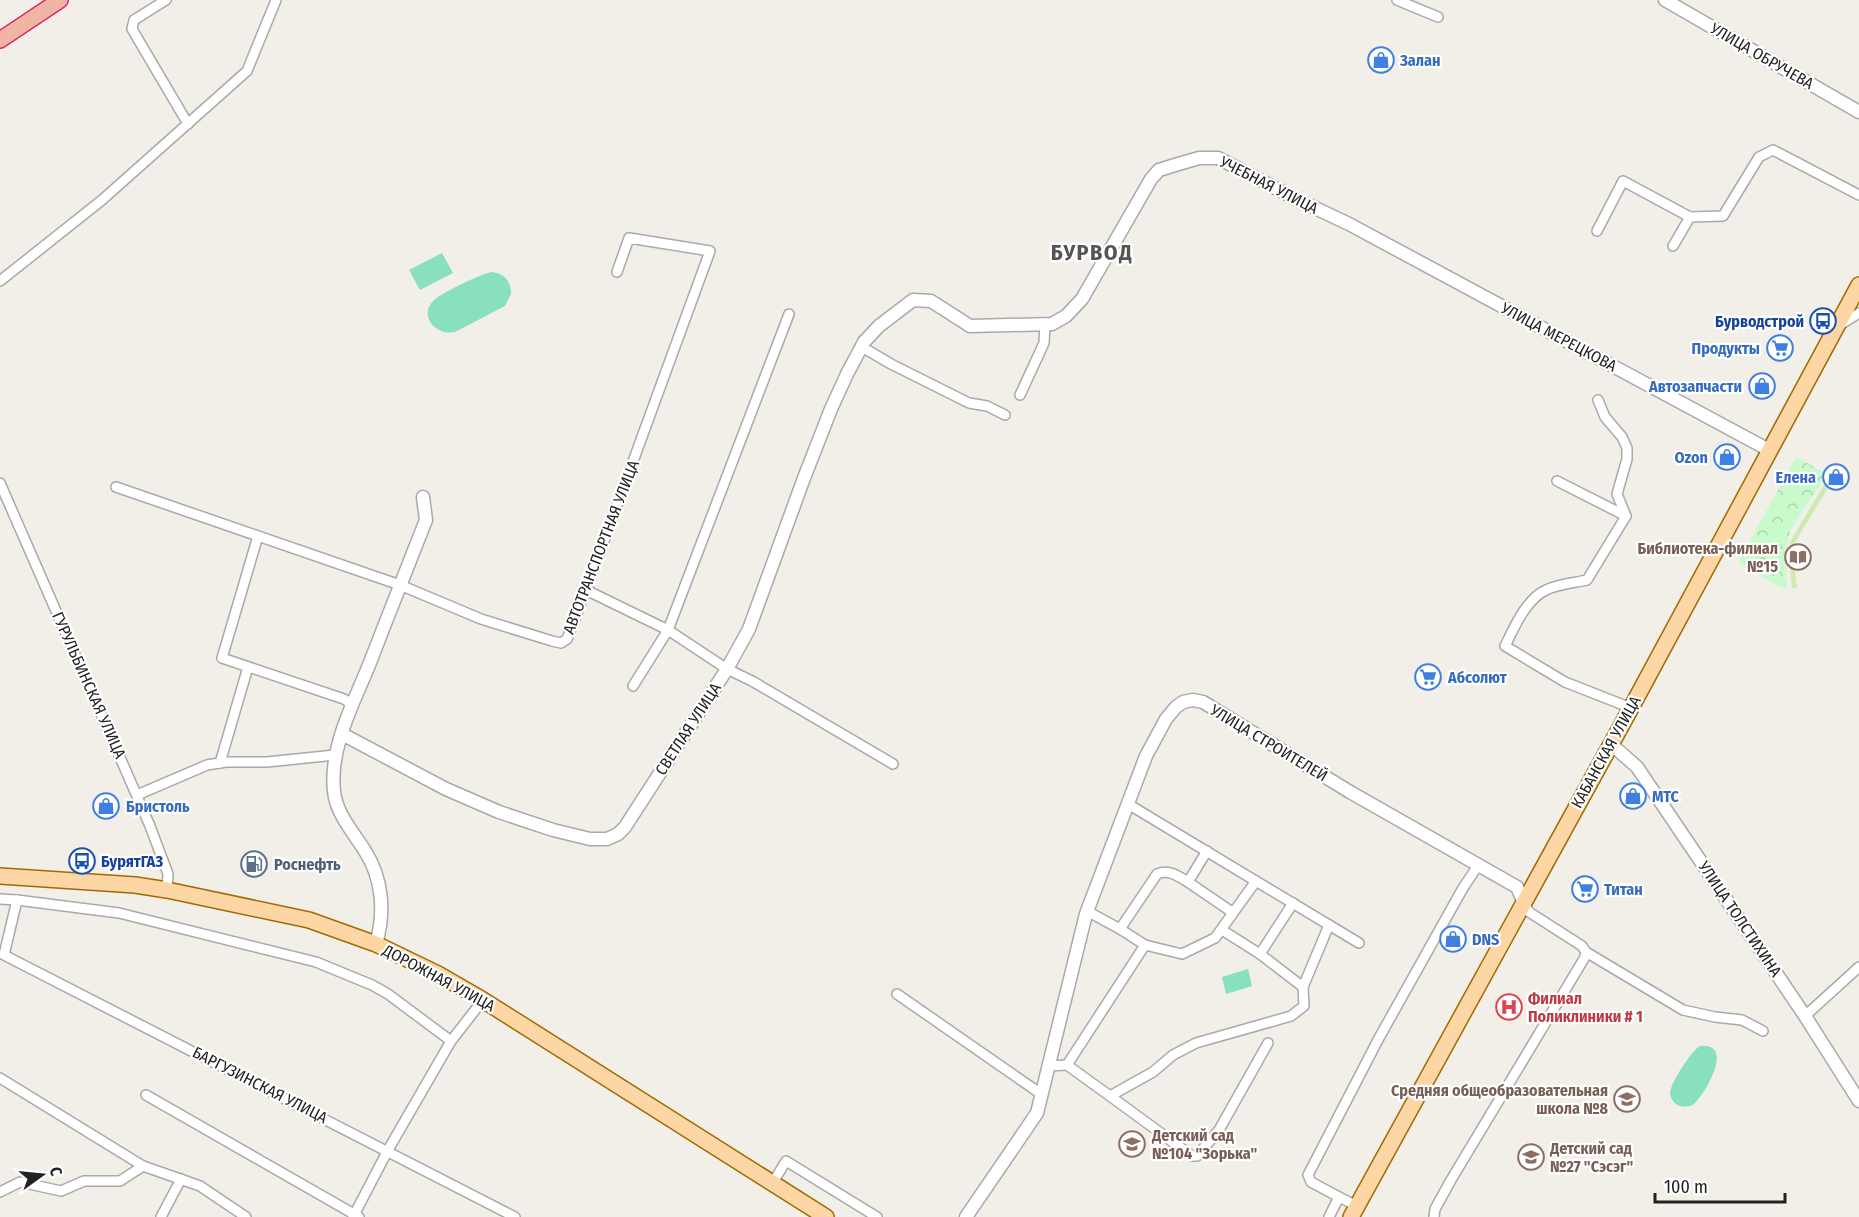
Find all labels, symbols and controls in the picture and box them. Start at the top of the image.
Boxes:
street label: УЛИЦА ОБРУЧЕВА [1706,18,1817,94]
shop icon: Залан [1366,45,1396,75]
place label: Залан [1399,51,1441,70]
street label: УЧЕБНАЯ УЛИЦА [1216,152,1322,218]
district label: БУРВОД [1051,239,1133,266]
street label: УЛИЦА МЕРЕЦКОВА [1497,298,1621,376]
bus stop icon: Бурводстрой [1808,306,1838,336]
place label: Бурводстрой [1715,312,1804,331]
supermarket icon: Продукты [1765,333,1795,363]
place label: Продукты [1692,339,1760,358]
shop icon: Автозапчасти [1747,371,1777,401]
place label: Автозапчасти [1648,377,1742,396]
shop icon: Ozon [1712,442,1742,472]
place label: Ozon [1675,448,1708,467]
street label: АВТОТРАНСПОРТНАЯ УЛИЦА [559,457,643,637]
shop icon: Елена [1821,462,1851,492]
place label: Елена [1776,468,1816,487]
place label: Библиотека-филиал №15 [1638,539,1778,576]
library icon: Библиотека-филиал №15 [1783,542,1813,572]
street label: ГУРУЛЬБИНСКАЯ УЛИЦА [48,609,130,762]
supermarket icon: Абсолют [1413,662,1443,692]
place label: Абсолют [1447,668,1507,687]
street label: СВЕТЛАЯ УЛИЦА [651,679,725,779]
street label: КАБАНСКАЯ УЛИЦА [1567,692,1645,812]
street label: УЛИЦА СТРОИТЕЛЕЙ [1206,700,1331,786]
shop icon: МТС [1618,781,1648,811]
place label: МТС [1652,787,1680,806]
shop icon: Бристоль [91,791,121,821]
place label: Бристоль [126,797,190,816]
bus stop icon: БурятГАЗ [67,846,97,876]
fuel station icon: Роснефть [239,849,269,879]
place label: БурятГАЗ [101,852,163,871]
place label: Роснефть [274,855,341,874]
street label: УЛИЦА ТОЛСТИХИНА [1694,857,1786,981]
supermarket icon: Титан [1570,874,1600,904]
place label: Титан [1604,880,1643,899]
shop icon: DNS [1438,924,1468,954]
place label: DNS [1472,930,1499,949]
street label: ДОРОЖНАЯ УЛИЦА [379,940,499,1016]
place label: Филиал Поликлиники # 1 [1528,989,1643,1026]
hospital icon: Филиал Поликлиники # 1 [1494,992,1524,1022]
street label: БАРГУЗИНСКАЯ УЛИЦА [189,1043,331,1128]
place label: Средняя общеобразовательная школа №8 [1391,1081,1609,1118]
school or university icon: Средняя общеобразовательная школа №8 [1612,1084,1642,1114]
place label: Детский сад №104 "Зорька" [1151,1126,1257,1163]
school or university icon: Детский сад №104 "Зорька" [1117,1129,1147,1159]
place label: Детский сад №27 "Сэсэг" [1549,1139,1633,1176]
school or university icon: Детский сад №27 "Сэсэг" [1516,1142,1546,1172]
north arrow [12,1145,72,1205]
text: С [46,1165,66,1178]
scale bar [1655,1166,1786,1204]
text: 100 m [1664,1176,1708,1198]

